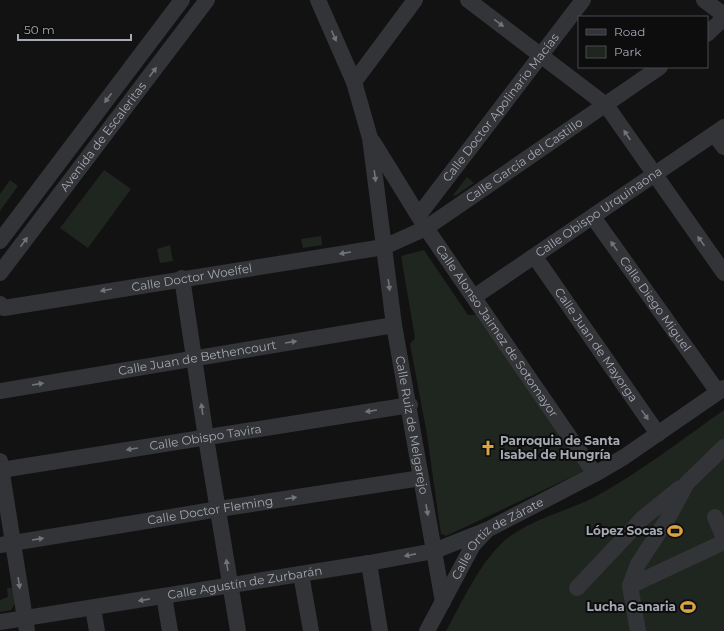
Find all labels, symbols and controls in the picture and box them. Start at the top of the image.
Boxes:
scale bar [18,16,131,42]
legend [578,16,708,68]
one-way arrow [494,19,505,28]
text: 50 m [24,22,55,37]
text: Road [614,24,645,39]
one-way arrow [331,30,337,41]
street label: Calle Doctor Apolinario Macías [439,30,562,185]
text: Park [614,44,642,59]
one-way arrow [149,66,157,77]
street label: Avenida de Escaleritas [57,79,149,194]
one-way arrow [104,93,112,104]
street label: Calle García del Castillo [463,114,586,205]
one-way arrow [623,129,630,141]
street label: Calle Obispo Urquinaona [532,163,665,260]
one-way arrow [372,170,379,182]
one-way arrow [697,236,705,247]
one-way arrow [19,237,28,248]
one-way arrow [610,241,618,252]
street label: Calle Alonso Jaimez de Sotomayor [433,242,562,420]
one-way arrow [339,250,351,256]
street label: Calle Diego Miguel [617,253,695,354]
street label: Calle Doctor Woelfel [130,260,253,294]
one-way arrow [386,279,392,292]
street label: Calle Juan de Mayorga [552,285,641,405]
one-way arrow [100,288,112,294]
street label: Calle Juan de Bethencourt [117,337,278,378]
one-way arrow [285,339,297,345]
street label: Calle Ruiz de Melgarejo [393,355,432,495]
one-way arrow [32,381,45,387]
one-way arrow [199,403,205,415]
one-way arrow [365,408,377,414]
one-way arrow [641,410,649,421]
street label: Calle Obispo Tavira [148,421,262,453]
place label: Parroquia de Santa Isabel de Hungría [500,433,620,462]
church icon: Parroquia de Santa Isabel de Hungría [479,439,497,457]
one-way arrow [126,447,138,453]
street label: Calle Doctor Fleming [146,493,274,528]
street label: Calle Ortiz de Zárate [448,494,546,582]
one-way arrow [285,495,297,501]
one-way arrow [424,504,430,516]
sports icon: López Socas [666,522,684,540]
place label: López Socas [586,523,664,538]
one-way arrow [32,536,45,542]
one-way arrow [404,553,416,559]
one-way arrow [224,559,230,571]
street label: Calle Agustín de Zurbarán [166,563,323,602]
one-way arrow [16,577,22,589]
one-way arrow [138,597,150,603]
sports icon: Lucha Canaria [679,598,697,616]
place label: Lucha Canaria [587,599,676,614]

